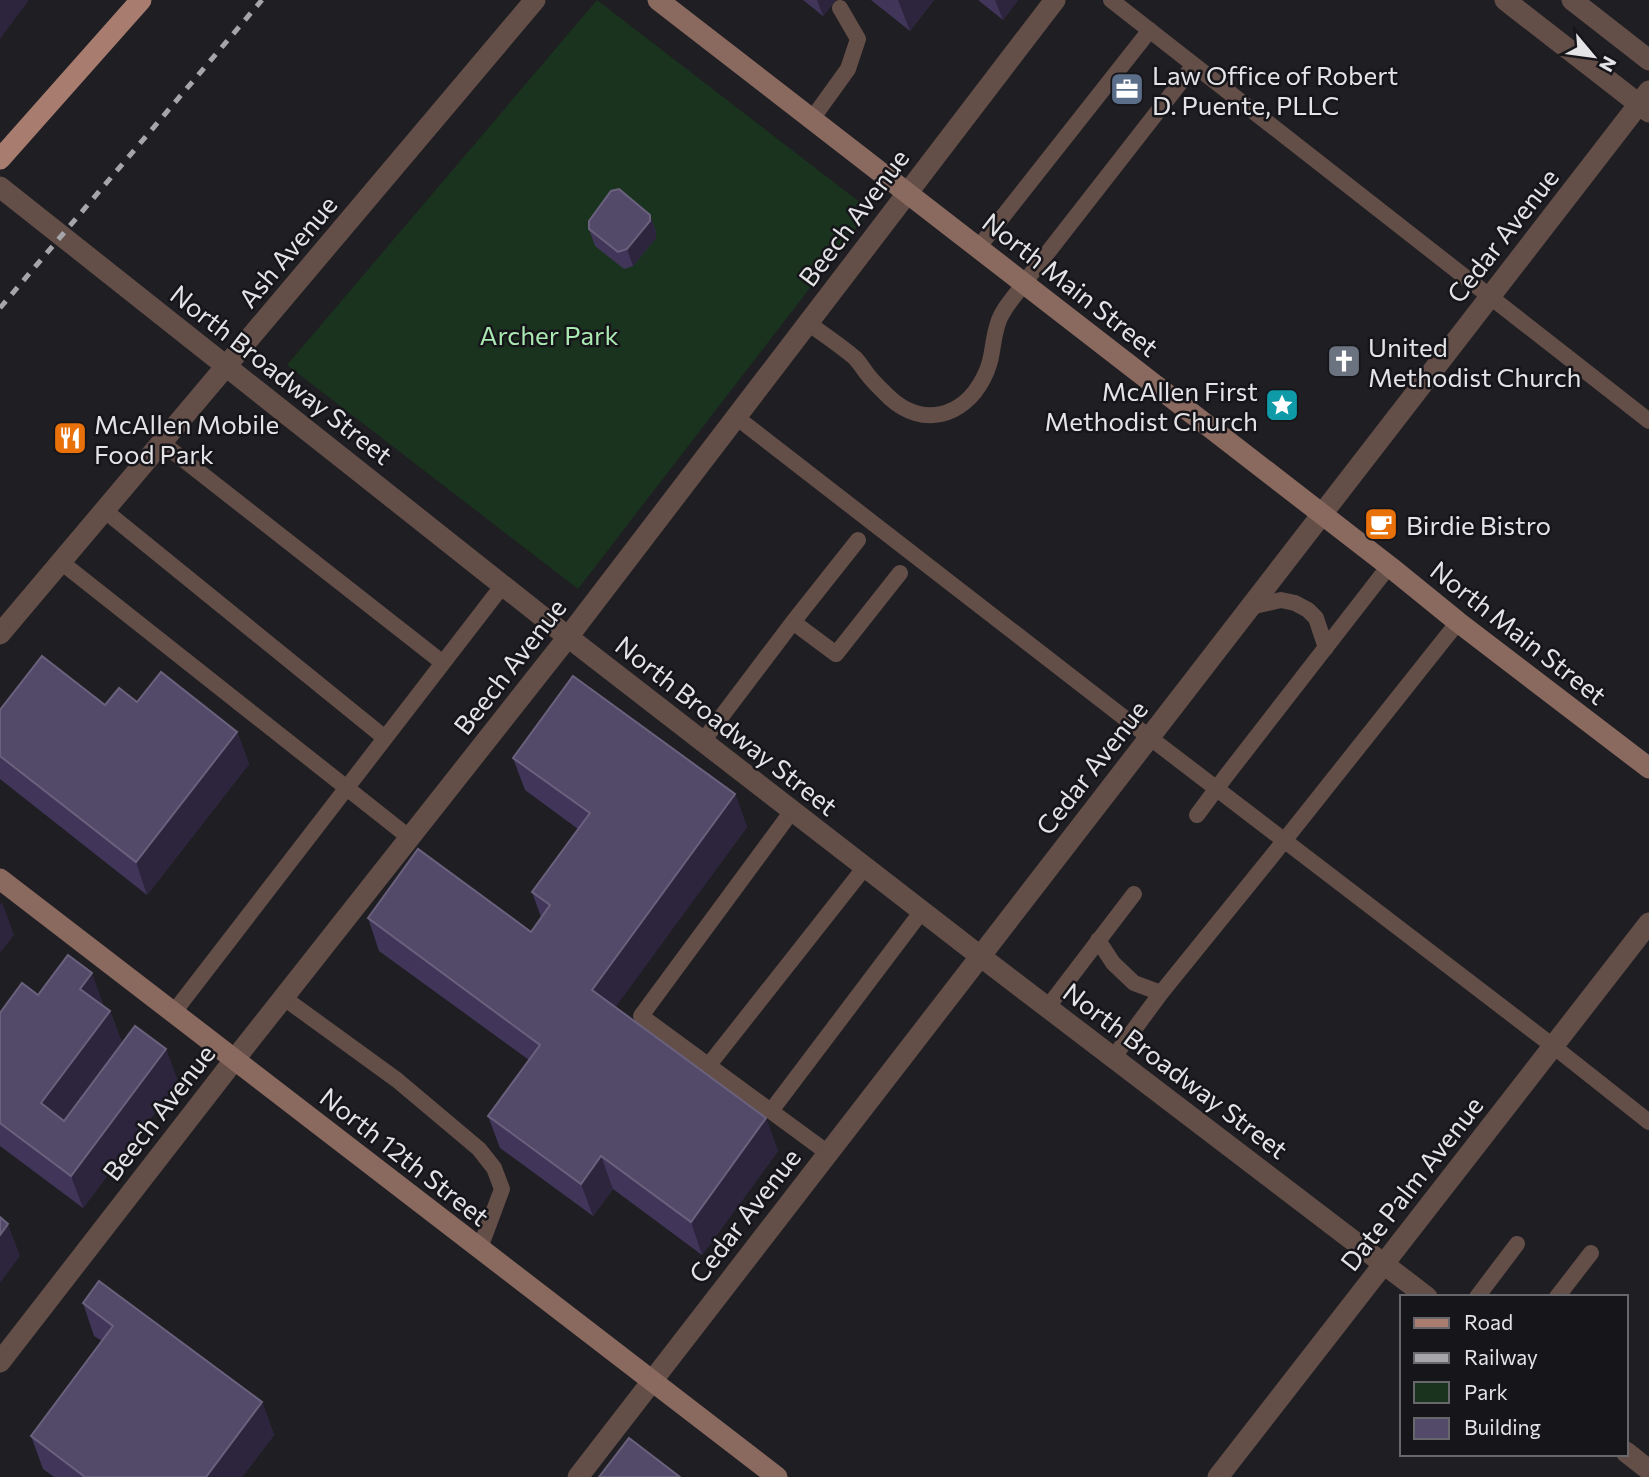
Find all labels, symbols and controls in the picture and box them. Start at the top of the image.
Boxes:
north arrow [1558,21,1628,91]
text: N [1595,53,1622,76]
place label: Law Office of Robert D. Puente, PLLC [1152,59,1398,120]
office icon: Law Office of Robert D. Puente, PLLC [1108,70,1146,108]
street label: Beech Avenue [791,142,915,292]
street label: Cedar Avenue [1440,162,1564,308]
street label: Ash Avenue [231,189,343,313]
street label: North Main Street [977,206,1165,362]
street label: North Broadway Street [165,278,399,470]
park label: Archer Park [479,319,619,350]
place label: United Methodist Church [1368,331,1581,392]
church icon: United Methodist Church [1325,342,1363,380]
place label: McAllen First Methodist Church [1045,375,1258,436]
place icon: McAllen First Methodist Church [1263,386,1301,424]
place label: McAllen Mobile Food Park [94,408,279,469]
restaurant icon: McAllen Mobile Food Park [51,419,89,457]
cafe icon: Birdie Bistro [1362,505,1400,543]
place label: Birdie Bistro [1406,509,1551,540]
street label: North Main Street [1425,554,1613,710]
street label: Beech Avenue [446,592,572,740]
street label: North Broadway Street [610,629,844,821]
street label: Cedar Avenue [1029,694,1153,840]
street label: North Broadway Street [1058,976,1294,1164]
street label: Beech Avenue [95,1038,221,1186]
street label: North 12th Street [314,1080,496,1232]
street label: Date Palm Avenue [1333,1090,1489,1276]
street label: Cedar Avenue [682,1142,806,1288]
legend [1400,1295,1628,1456]
text: Road [1464,1309,1513,1334]
text: Railway [1464,1344,1538,1369]
text: Park [1464,1379,1508,1404]
text: Building [1464,1414,1541,1439]

